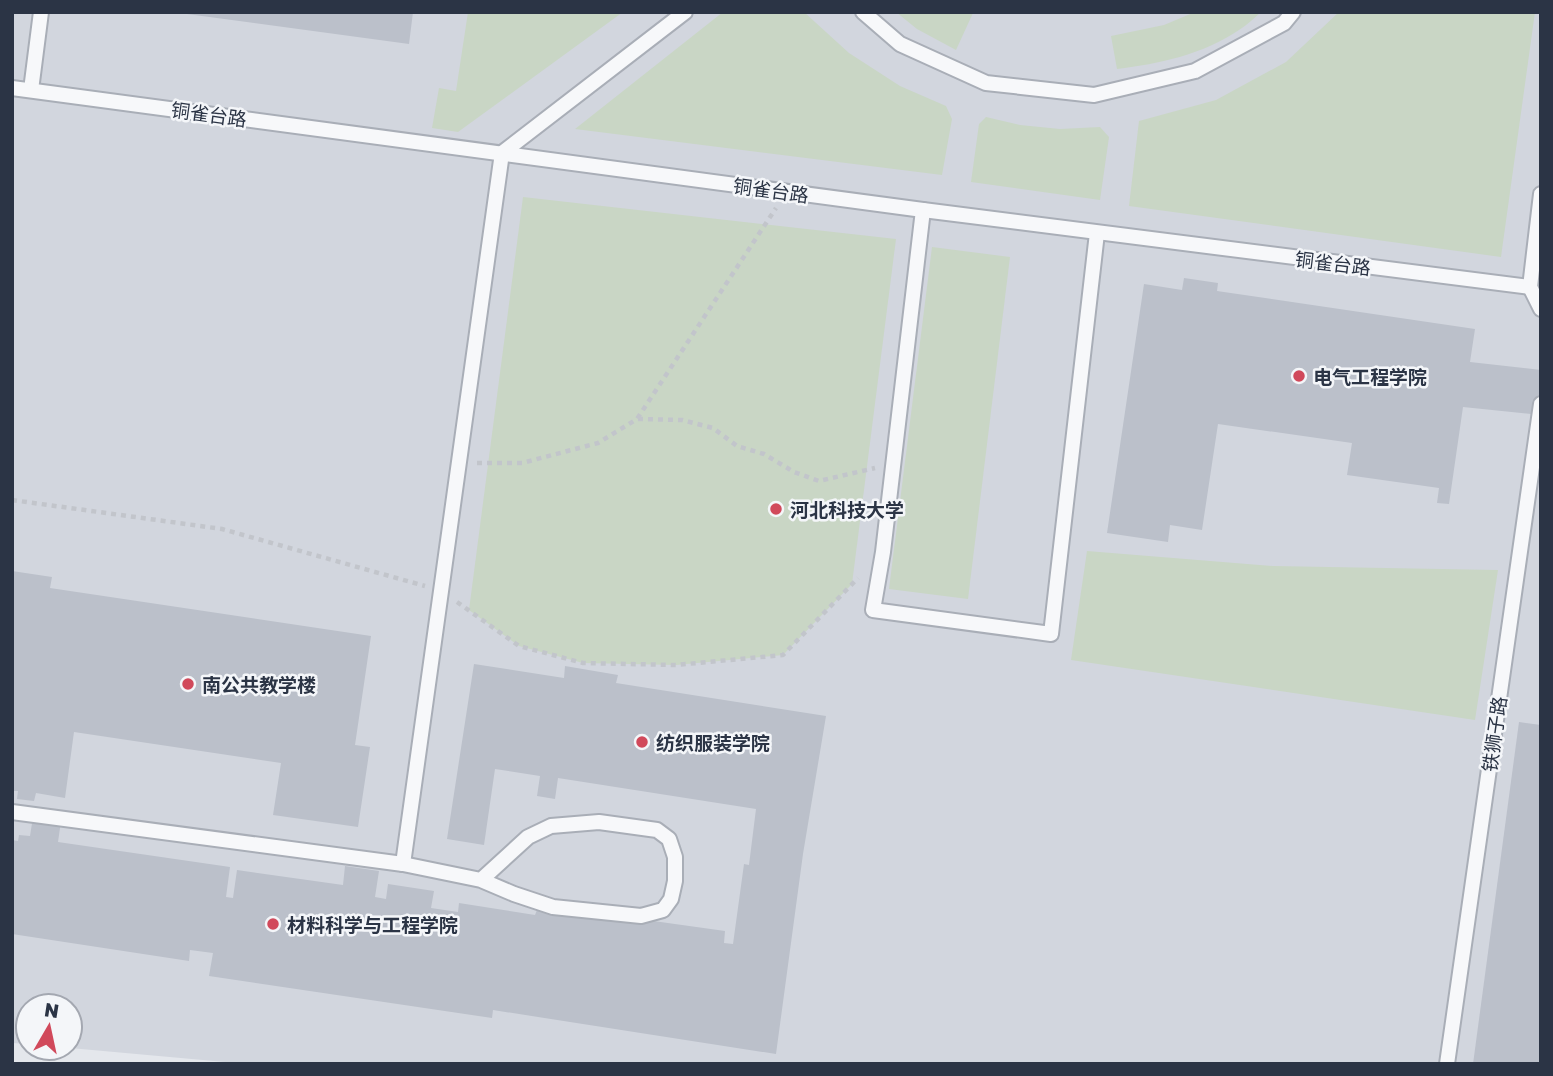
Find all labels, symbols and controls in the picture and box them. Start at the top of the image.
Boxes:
street label: 铜雀台路 [170,97,248,131]
street label: 铜雀台路 [732,173,810,207]
street label: 铜雀台路 [1294,247,1372,279]
place label: 电气工程学院 [1313,365,1427,388]
marker: 电气工程学院 [1291,368,1307,384]
place label: 河北科技大学 [790,498,904,521]
marker: 河北科技大学 [768,501,784,517]
place label: 南公共教学楼 [202,673,316,696]
marker: 南公共教学楼 [180,676,196,692]
street label: 铁狮子路 [1477,695,1511,773]
place label: 纺织服装学院 [656,731,770,754]
marker: 纺织服装学院 [634,734,650,750]
place label: 材料科学与工程学院 [287,913,458,936]
marker: 材料科学与工程学院 [265,916,281,932]
north arrow [14,992,84,1062]
text: N [43,997,61,1022]

